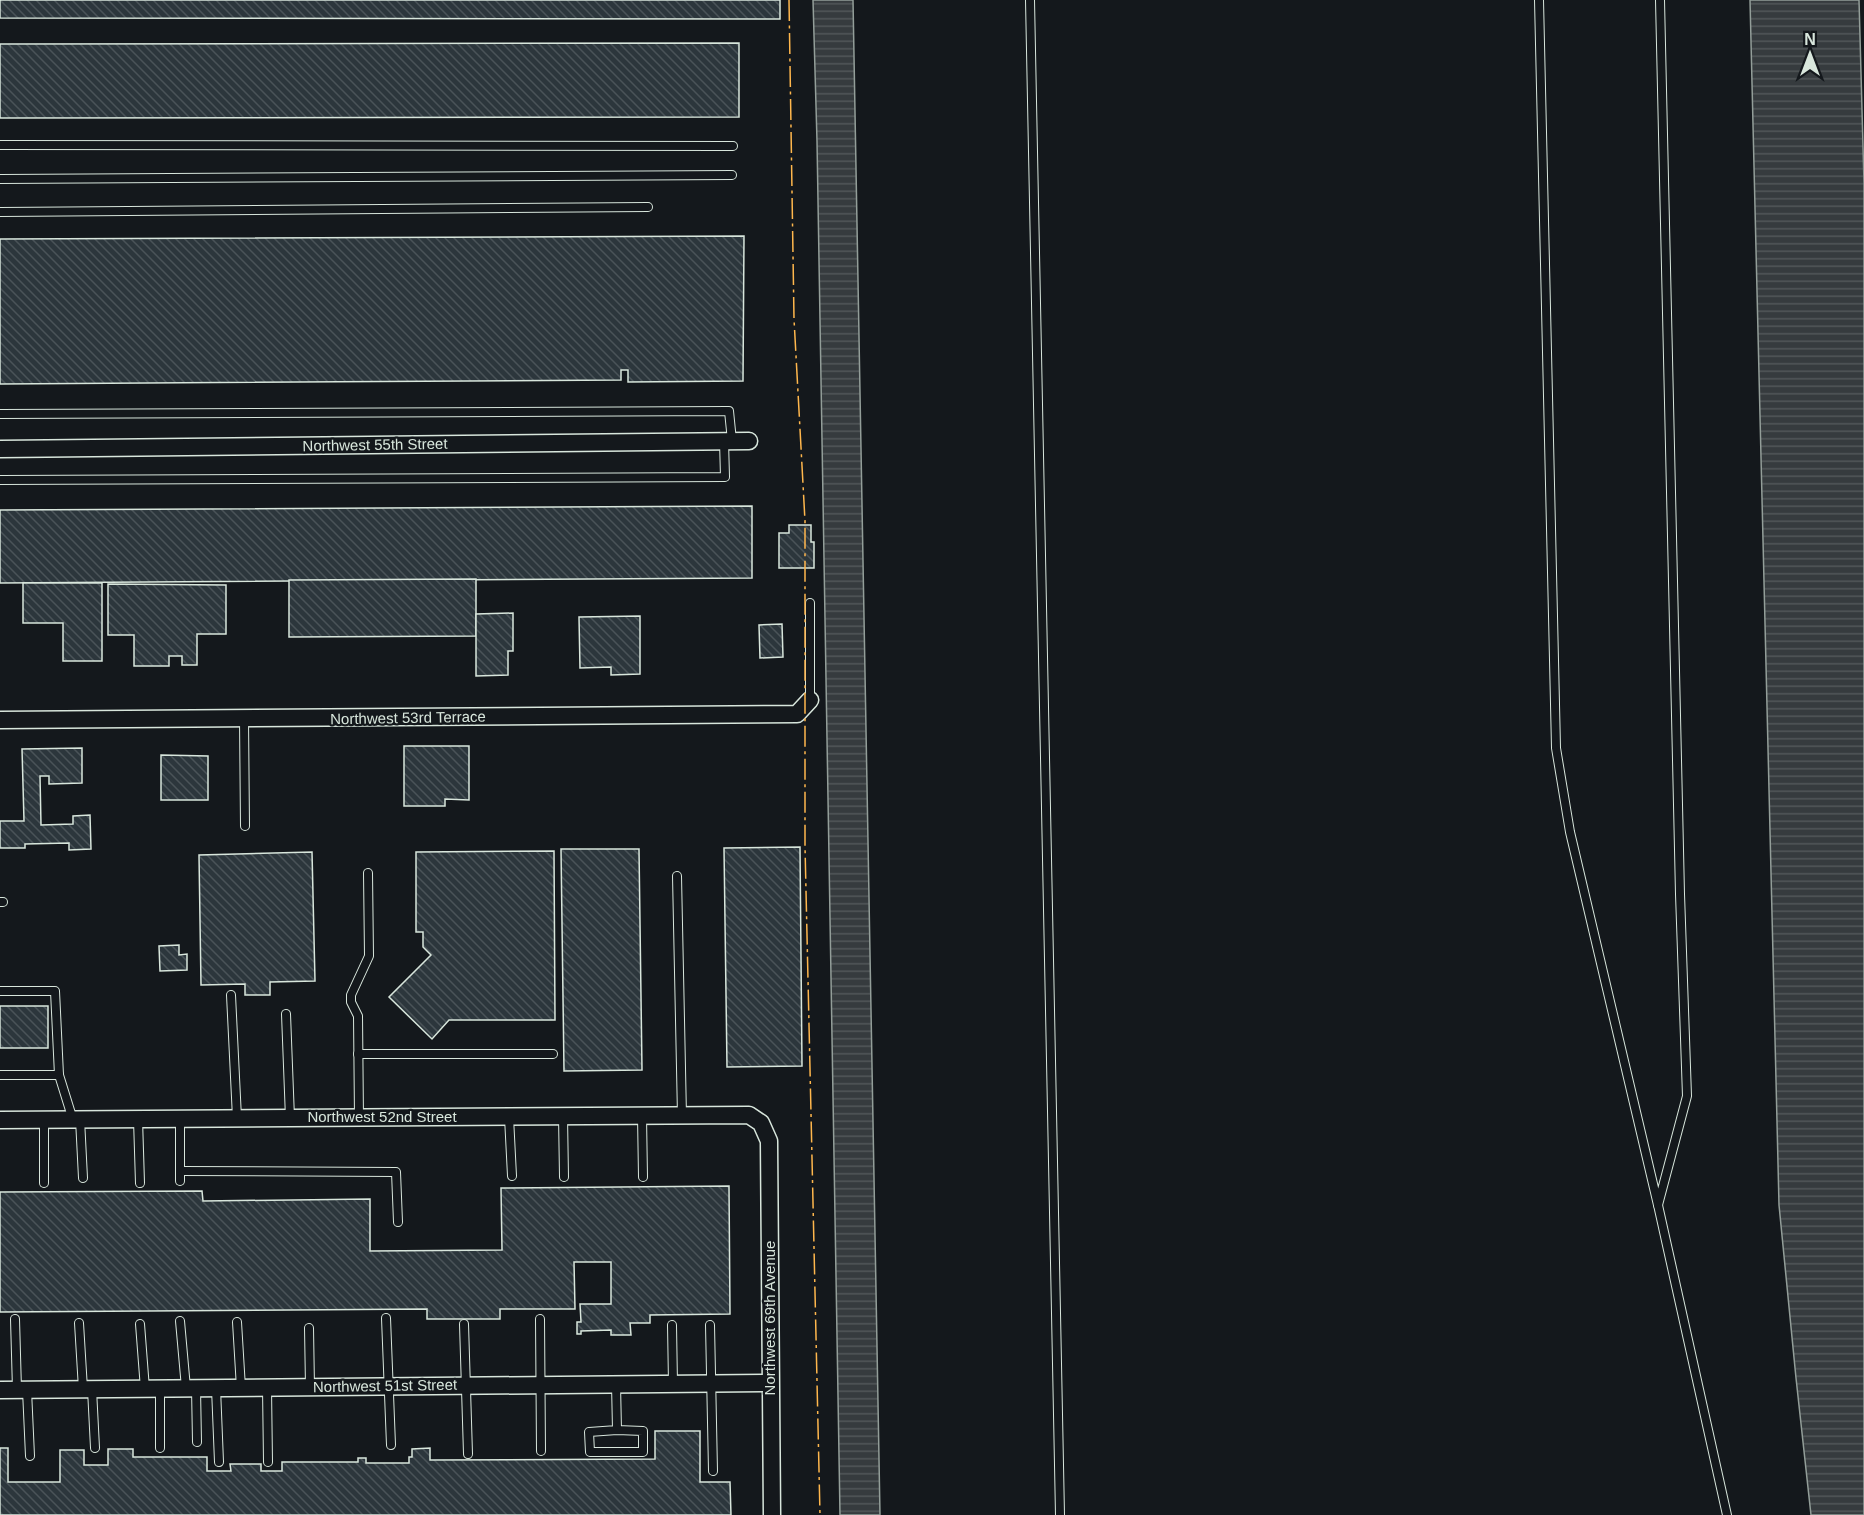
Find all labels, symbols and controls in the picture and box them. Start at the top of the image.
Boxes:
north arrow [1780,24,1840,84]
text: N [1804,31,1816,48]
street label: Northwest 55th Street [302,435,448,454]
street label: Northwest 53rd Terrace [330,708,486,727]
street label: Northwest 52nd Street [307,1108,457,1125]
street label: Northwest 69th Avenue [761,1241,778,1395]
street label: Northwest 51st Street [313,1376,458,1395]

